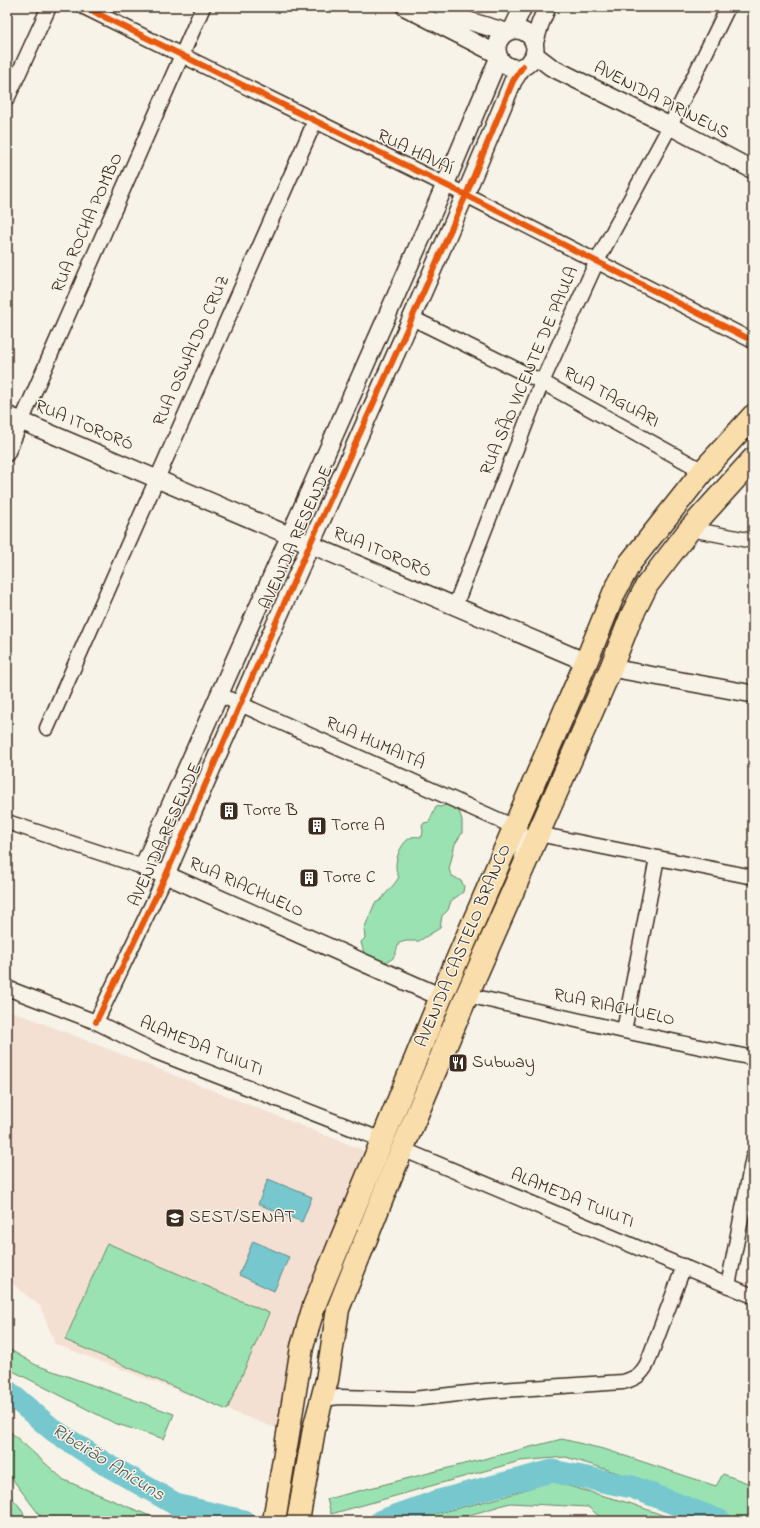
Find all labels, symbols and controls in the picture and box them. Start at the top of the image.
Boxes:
street label: AVENIDA PIRINEUS [589,56,733,146]
street label: RUA HAVAÍ [372,123,458,183]
street label: RUA ROCHA POMBO [45,149,131,297]
street label: RUA SÃO VICENTE DE PAULA [474,263,586,479]
street label: RUA OSWALDO CRUZ [147,271,237,431]
street label: RUA TAGUARI [558,361,664,435]
street label: RUA ITORORÓ [31,394,137,458]
street label: AVENIDA RESENDE [254,462,340,614]
street label: RUA ITORORÓ [329,521,435,585]
street label: RUA HUMAITÁ [321,710,429,778]
street label: AVENIDA RESENDE [123,759,209,911]
place label: Torre B [243,798,298,824]
building icon: Torre B [218,800,240,822]
place label: Torre A [331,813,385,839]
building icon: Torre A [306,815,328,837]
street label: AVENIDA CASTELO BRANCO [409,840,519,1052]
street label: RUA RIACHUELO [184,851,308,925]
place label: Torre C [323,865,376,891]
building icon: Torre C [298,867,320,889]
street label: RUA RIACHUELO [551,982,677,1034]
street label: ALAMEDA TUIUTI [135,1010,267,1084]
place label: Subway [472,1050,535,1076]
restaurant icon: Subway [447,1052,469,1074]
street label: ALAMEDA TUIUTI [506,1162,638,1236]
place label: SEST/SENAT [189,1205,295,1231]
school or university icon: SEST/SENAT [164,1207,186,1229]
water label: Ribeirão Anicuns [46,1417,170,1509]

